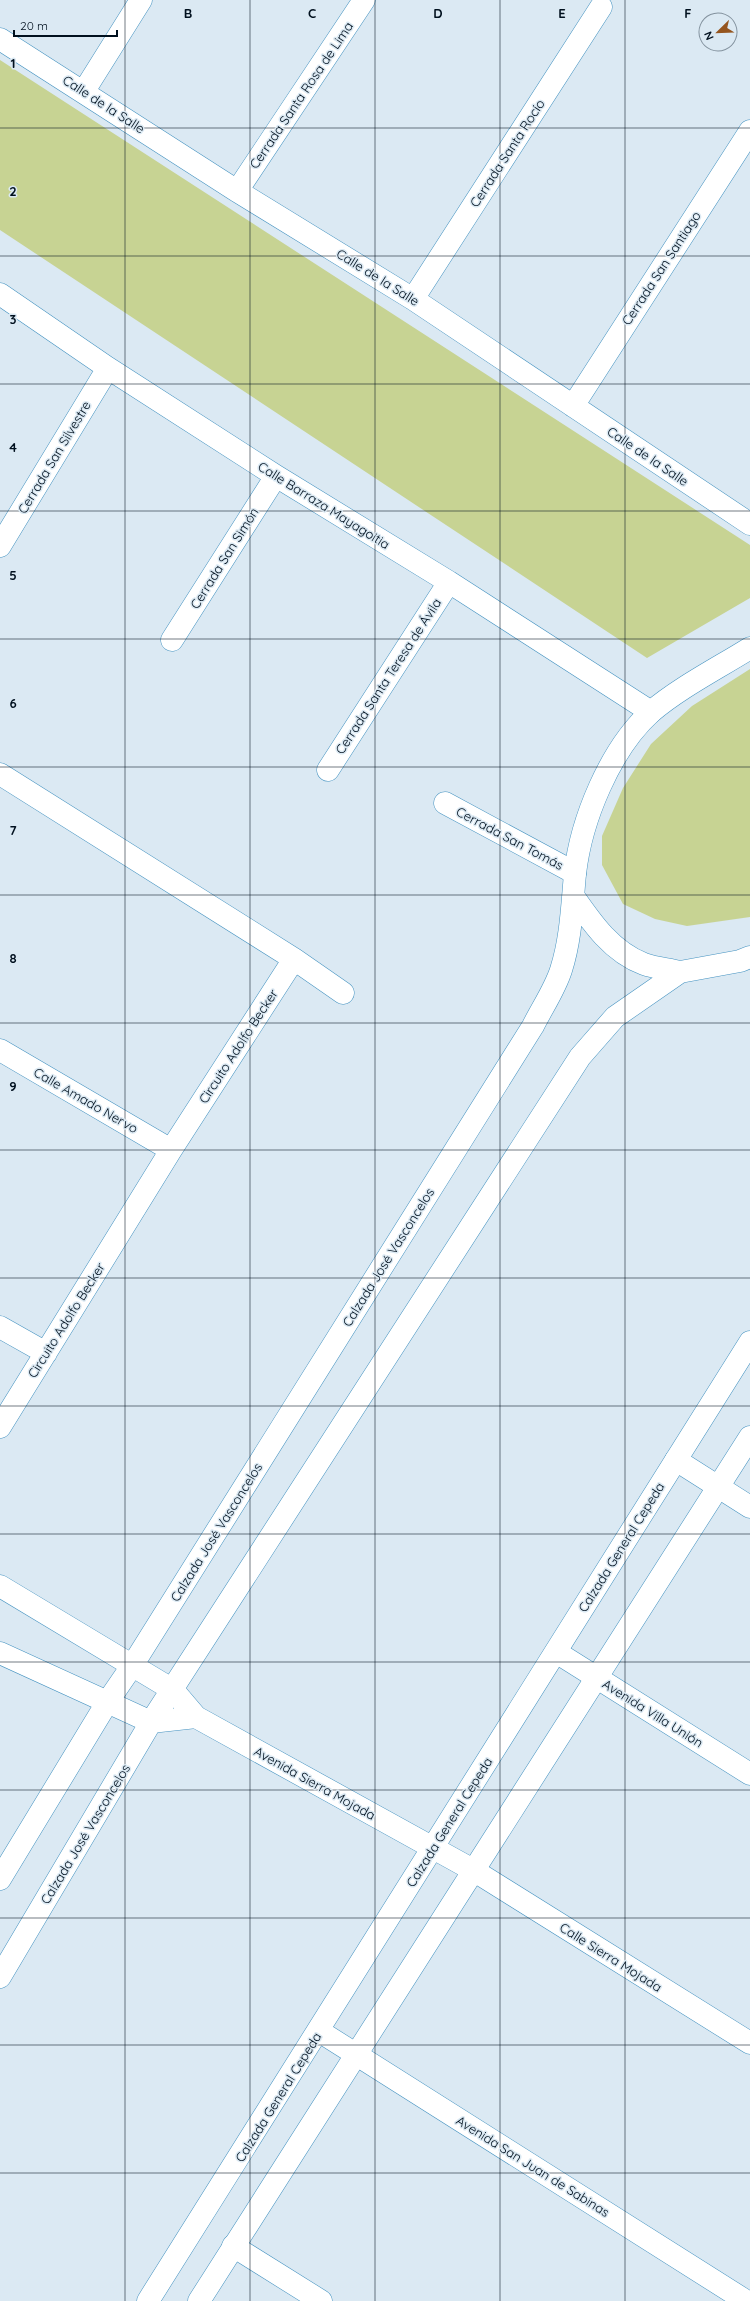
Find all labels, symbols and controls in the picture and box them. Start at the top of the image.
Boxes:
text: B [184,5,192,21]
text: C [308,5,316,21]
text: D [433,5,443,21]
text: E [558,5,566,21]
text: F [684,5,692,21]
scale bar [14,12,117,38]
north arrow [698,12,738,52]
text: 20 m [20,18,48,33]
street label: Cerrada Santa Rosa de Lima [246,19,356,171]
text: N [701,29,717,42]
text: 1 [10,55,16,71]
street label: Calle de la Salle [60,72,148,136]
street label: Cerrada Santa Rocío [466,96,548,210]
text: 2 [9,183,17,199]
street label: Cerrada San Santiago [618,208,704,328]
street label: Calle de la Salle [334,245,422,309]
text: 3 [10,311,17,327]
street label: Cerrada San Silvestre [14,398,94,516]
street label: Calle de la Salle [604,423,692,489]
text: 4 [9,439,17,455]
street label: Calle Barraza Mayagoitia [255,458,393,552]
street label: Cerrada San Simón [186,504,262,612]
text: 5 [9,567,17,583]
street label: Cerrada Santa Teresa de Ávila [332,595,444,757]
text: 6 [9,695,17,711]
street label: Cerrada San Tomás [454,803,566,873]
text: 7 [9,822,17,838]
text: 8 [9,950,17,966]
street label: Circuito Adolfo Becker [195,986,281,1106]
street label: Calle Amado Nervo [31,1064,141,1136]
text: 9 [9,1078,17,1094]
street label: Calzada José Vasconcelos [339,1185,437,1329]
street label: Circuito Adolfo Becker [24,1259,108,1381]
street label: Calzada José Vasconcelos [167,1460,265,1604]
street label: Calzada General Cepeda [574,1479,668,1615]
street label: Avenida Villa Unión [600,1676,706,1750]
street label: Avenida Sierra Mojada [252,1743,378,1823]
street label: Calzada General Cepeda [402,1754,496,1890]
street label: Calzada José Vasconcelos [37,1761,133,1907]
street label: Calle Sierra Mojada [557,1919,665,1995]
street label: Calzada General Cepeda [231,2029,325,2165]
street label: Avenida San Juan de Sabinas [453,2112,613,2220]

